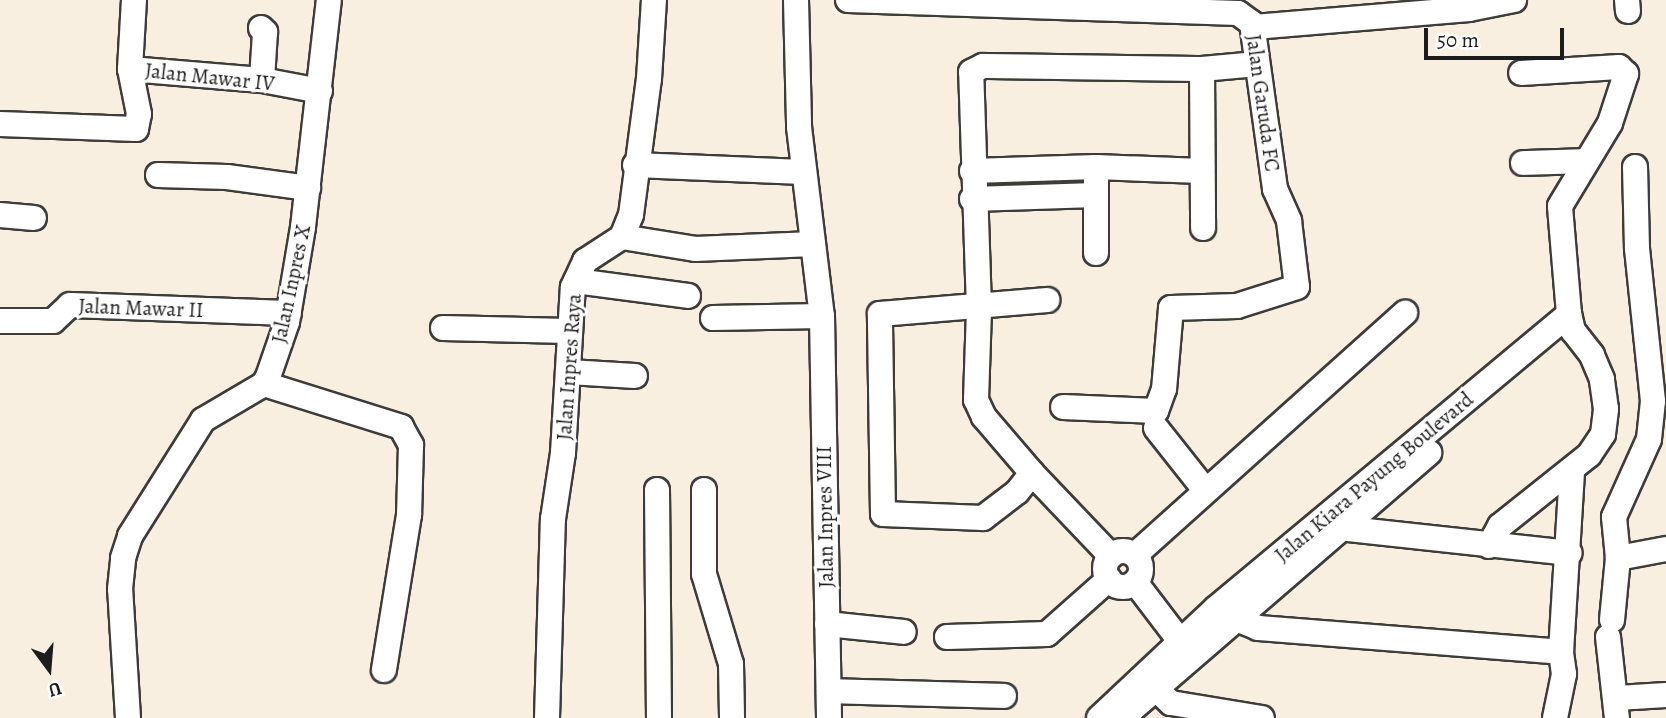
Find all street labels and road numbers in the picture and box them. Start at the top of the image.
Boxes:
street label: Jalan Garuda FC [1241,33,1285,173]
street label: Jalan Mawar IV [144,58,276,96]
street label: Jalan Inpres X [266,223,316,345]
street label: Jalan Mawar II [78,293,204,323]
street label: Jalan Inpres Raya [551,293,587,441]
street label: Jalan Kiara Payung Boulevard [1270,387,1478,567]
street label: Jalan Inpres VIII [811,446,839,588]

